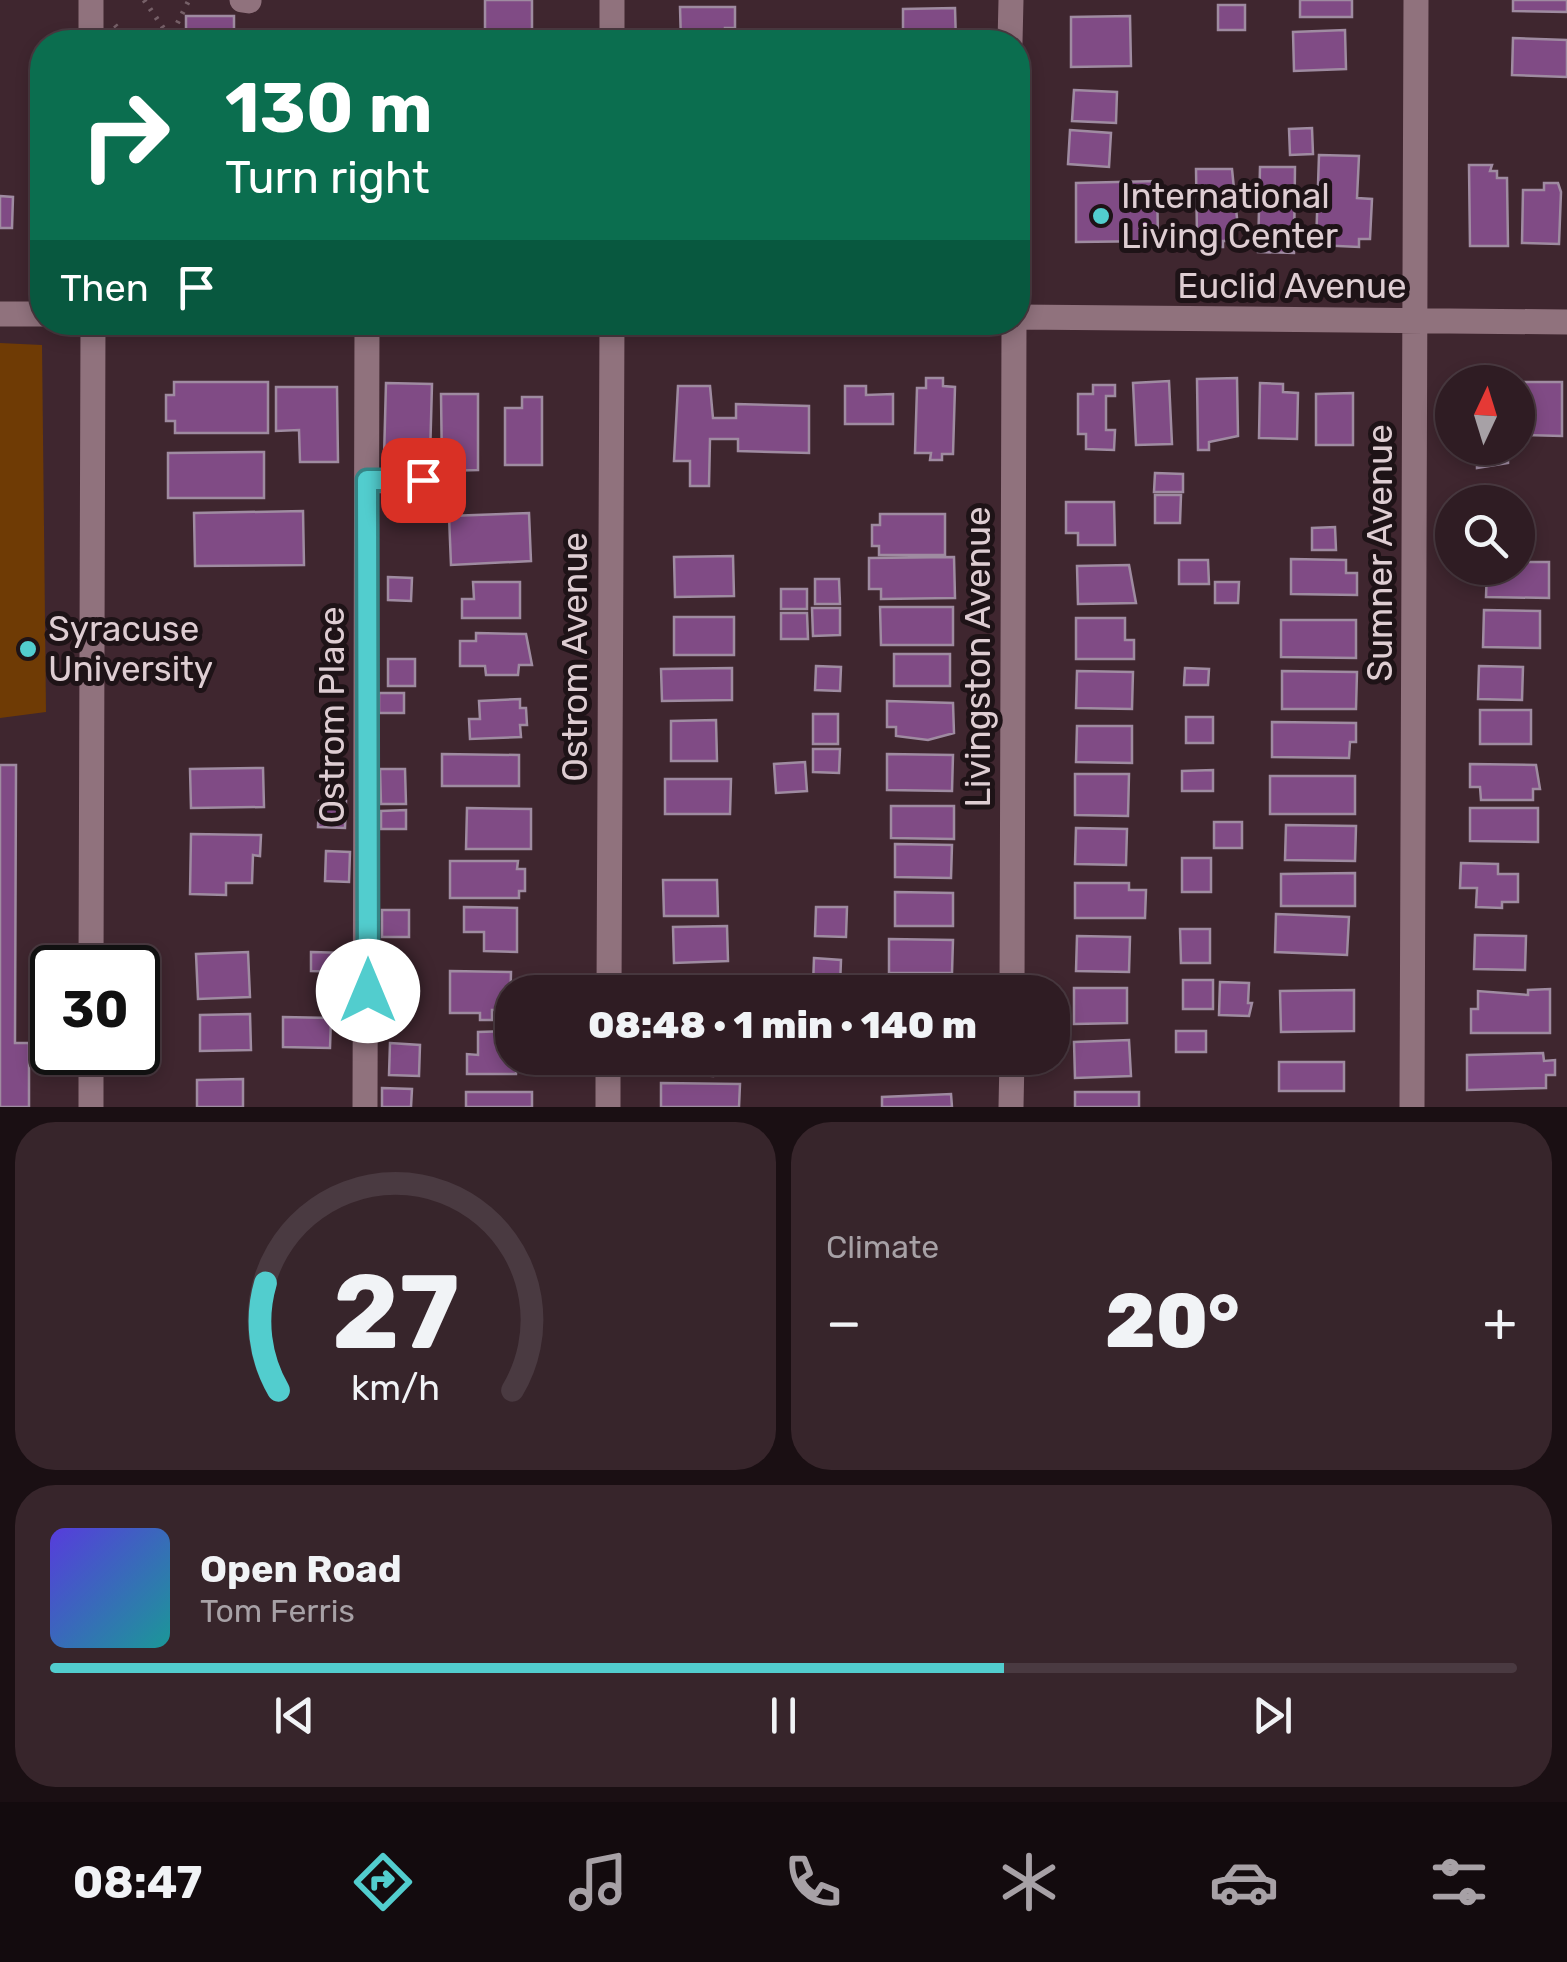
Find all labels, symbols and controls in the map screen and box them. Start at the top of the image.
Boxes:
text: 130 m [225,67,433,150]
icon: right [60,70,190,200]
text: Turn right [225,151,429,204]
place label: International Living Center [1121,175,1338,257]
marker: International Living Center [1090,205,1112,227]
icon: arrive [169,260,224,315]
text: Then [60,265,149,311]
street label: Euclid Avenue [1177,265,1407,307]
north arrow [1435,365,1535,465]
map controls [1435,365,1535,585]
street label: Sumner Avenue [1359,424,1401,682]
pin [381,438,466,523]
icon: arrive [396,453,451,508]
button: search [1435,485,1535,585]
street label: Livingston Avenue [957,506,999,808]
street label: Ostrom Avenue [554,532,596,782]
street label: Ostrom Place [311,606,353,824]
place label: Syracuse University [48,608,213,690]
marker: Syracuse University [17,638,39,660]
position arrow [316,939,420,1043]
speed limit sign: 30 [30,945,160,1075]
text: 08:48 · 1 min · 140 m [588,1002,977,1048]
text: Climate [826,1228,939,1266]
text: 27 [332,1251,459,1374]
text: 20° [1105,1277,1240,1366]
text: − [826,1290,862,1355]
text: + [1483,1290,1517,1355]
text: km/h [351,1367,440,1409]
text: Open Road [200,1546,402,1592]
text: Tom Ferris [200,1592,355,1630]
icon: previous [267,1688,322,1743]
icon: pause [756,1688,811,1743]
icon: next [1245,1688,1300,1743]
icon: directions [348,1847,418,1917]
icon: music [563,1847,633,1917]
icon: phone [778,1847,848,1917]
icon: climate [994,1847,1064,1917]
icon: car [1209,1847,1279,1917]
icon: filters [1424,1847,1494,1917]
text: 08:47 [73,1856,202,1909]

